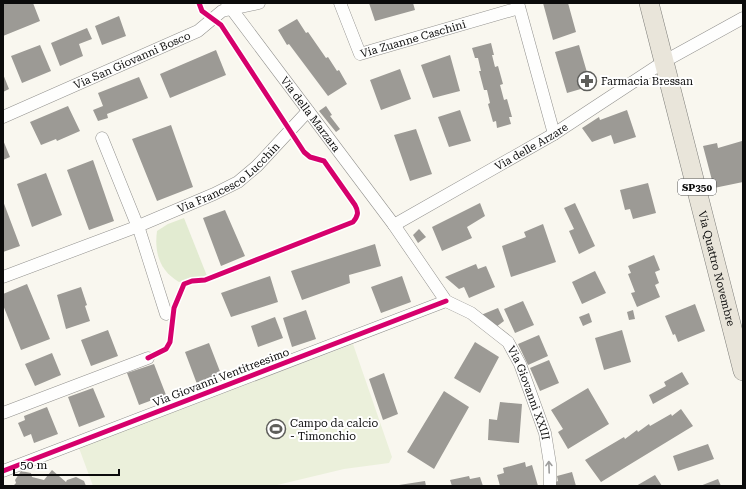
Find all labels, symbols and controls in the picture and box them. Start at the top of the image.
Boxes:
street label: Via Zuanne Caschini [359,18,468,61]
street label: Via San Giovanni Bosco [72,29,193,92]
pharmacy icon: Farmacia Bressan [576,70,598,92]
street label: Via della Marzara [278,74,343,155]
place label: Farmacia Bressan [601,75,693,88]
street label: Via delle Arzare [493,121,571,173]
street label: Via Francesco Lucchin [176,140,282,216]
road number: SP350 [678,179,716,195]
street label: Via Quattro Novembre [695,210,737,328]
street label: Via Giovanni XXIII [504,344,552,441]
street label: Via Giovanni Ventitreesimo [151,345,291,410]
place label: Campo da calcio - Timonchio [290,417,379,443]
sports icon: Campo da calcio - Timonchio [265,418,287,440]
scale bar [14,451,119,477]
text: 50 m [20,458,47,472]
one-way arrow [546,461,553,474]

